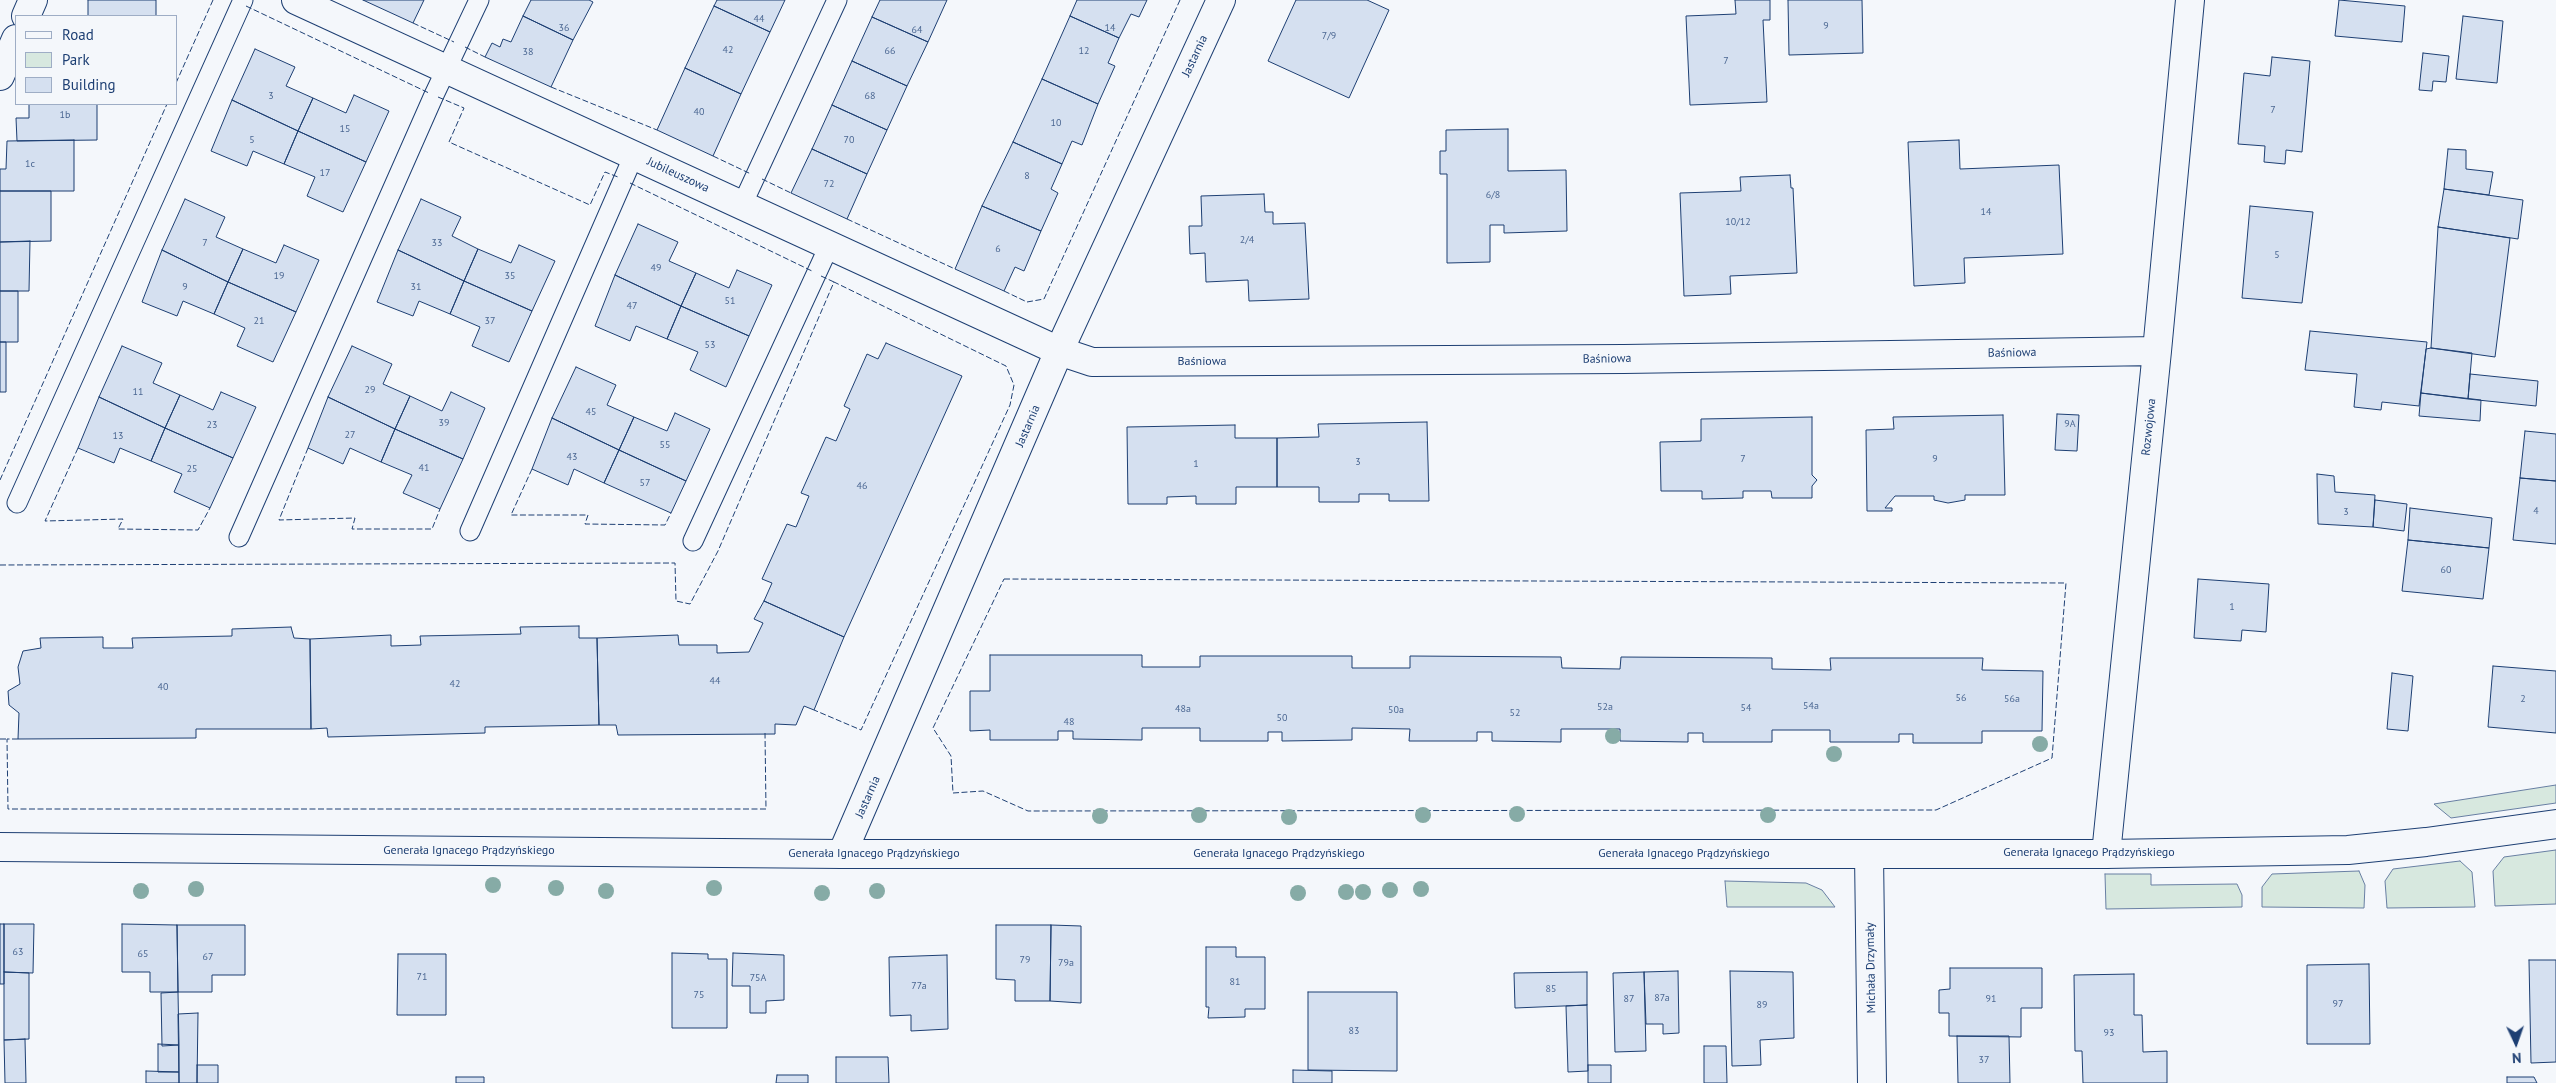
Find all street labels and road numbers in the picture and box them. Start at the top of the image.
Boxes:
street label: Jastarnia [1179,33,1211,79]
street label: Jubileuszowa [645,154,711,196]
street label: Baśniowa [1987,345,2037,361]
street label: Baśniowa [1582,351,1632,367]
street label: Baśniowa [1178,355,1226,369]
street label: Rozwojowa [2139,398,2159,456]
street label: Jastarnia [1013,403,1043,449]
street label: Jastarnia [852,774,884,820]
street label: Generała Ignacego Prądzyńskiego [383,844,555,858]
street label: Generała Ignacego Prądzyńskiego [2003,846,2175,860]
street label: Generała Ignacego Prądzyńskiego [788,847,960,861]
street label: Generała Ignacego Prądzyńskiego [1193,847,1365,861]
street label: Generała Ignacego Prądzyńskiego [1598,847,1770,861]
street label: Michała Drzymały [1863,922,1879,1014]

